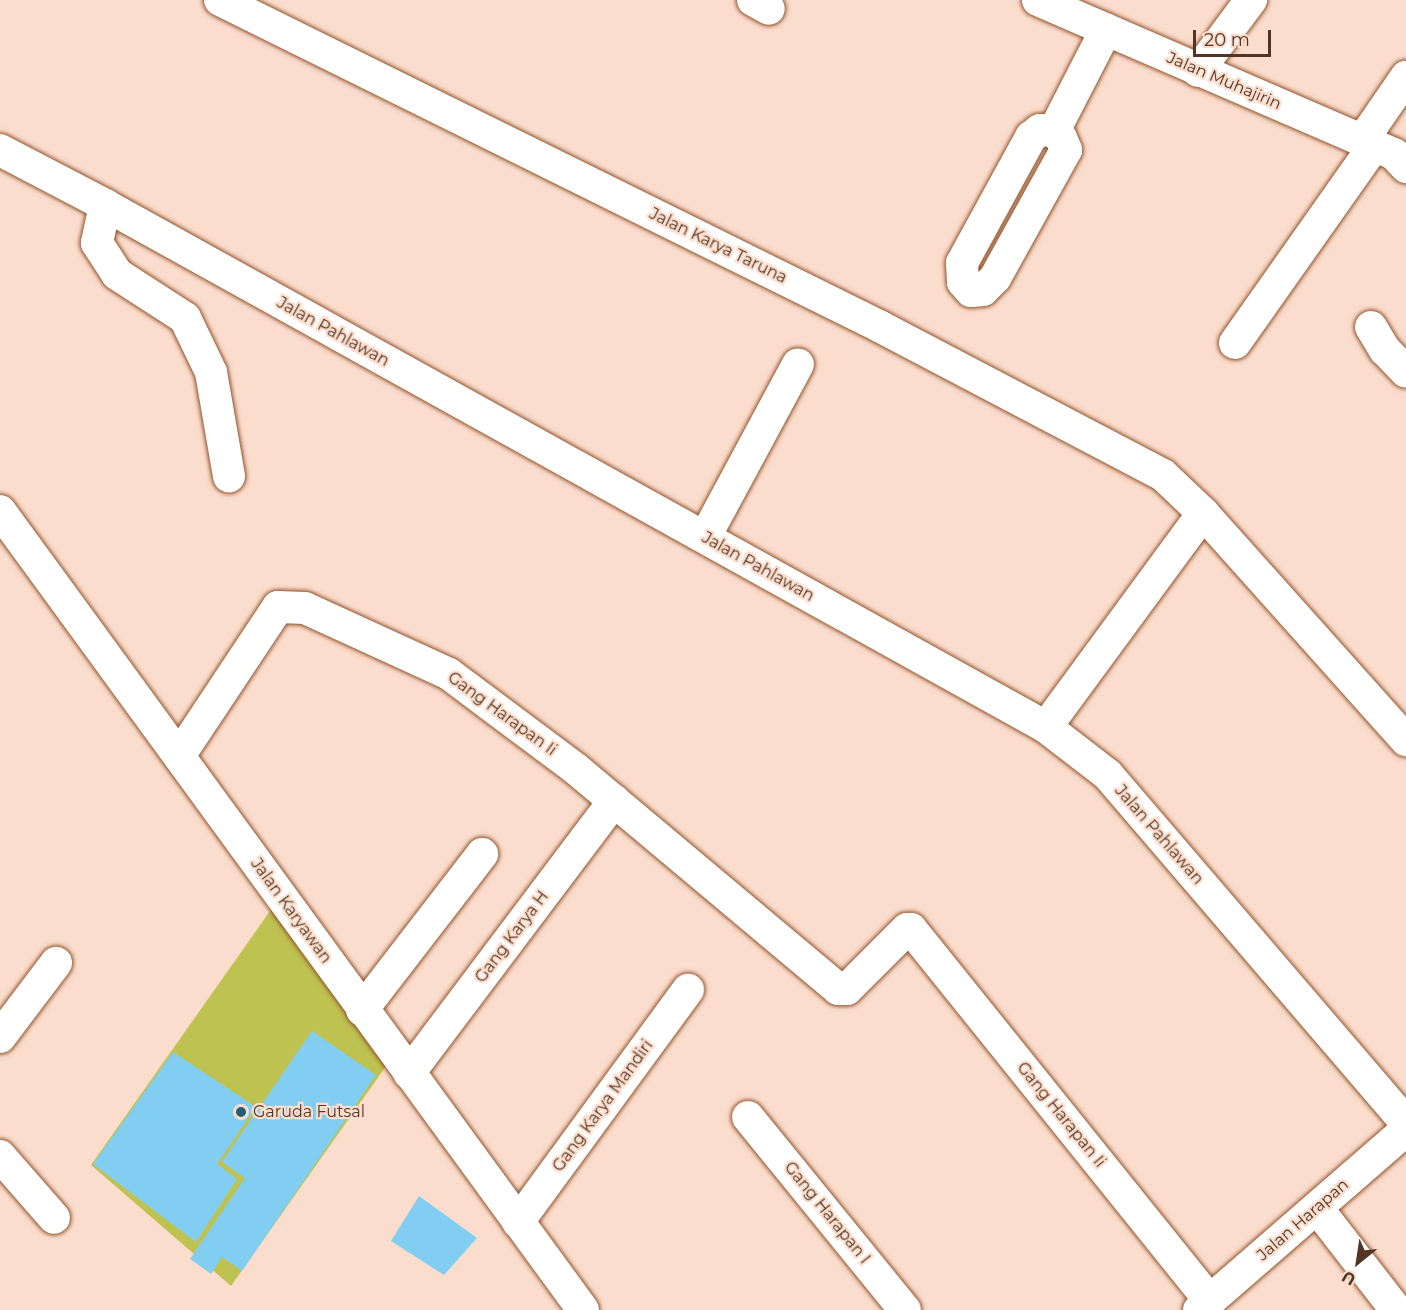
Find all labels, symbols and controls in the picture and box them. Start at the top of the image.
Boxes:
scale bar [1196,18,1274,56]
text: 20 m [1204,29,1250,51]
street label: Jalan Muhajirin [1164,48,1284,114]
street label: Jalan Karya Taruna [646,204,790,288]
street label: Jalan Pahlawan [274,293,392,371]
street label: Jalan Pahlawan [699,528,817,606]
street label: Gang Harapan Ii [444,668,560,760]
street label: Jalan Pahlawan [1111,781,1207,889]
street label: Jalan Karyawan [247,855,335,967]
street label: Gang Karya H [471,887,553,987]
street label: Gang Karya Mandiri [549,1036,657,1176]
street label: Gang Harapan Ii [1013,1059,1109,1171]
place label: Garuda Futsal [253,1102,365,1122]
marker: Garuda Futsal [234,1105,248,1119]
street label: Gang Harapan I [780,1158,874,1268]
street label: Jalan Harapan [1253,1175,1353,1265]
north arrow [1328,1232,1388,1292]
text: U [1339,1267,1359,1289]

